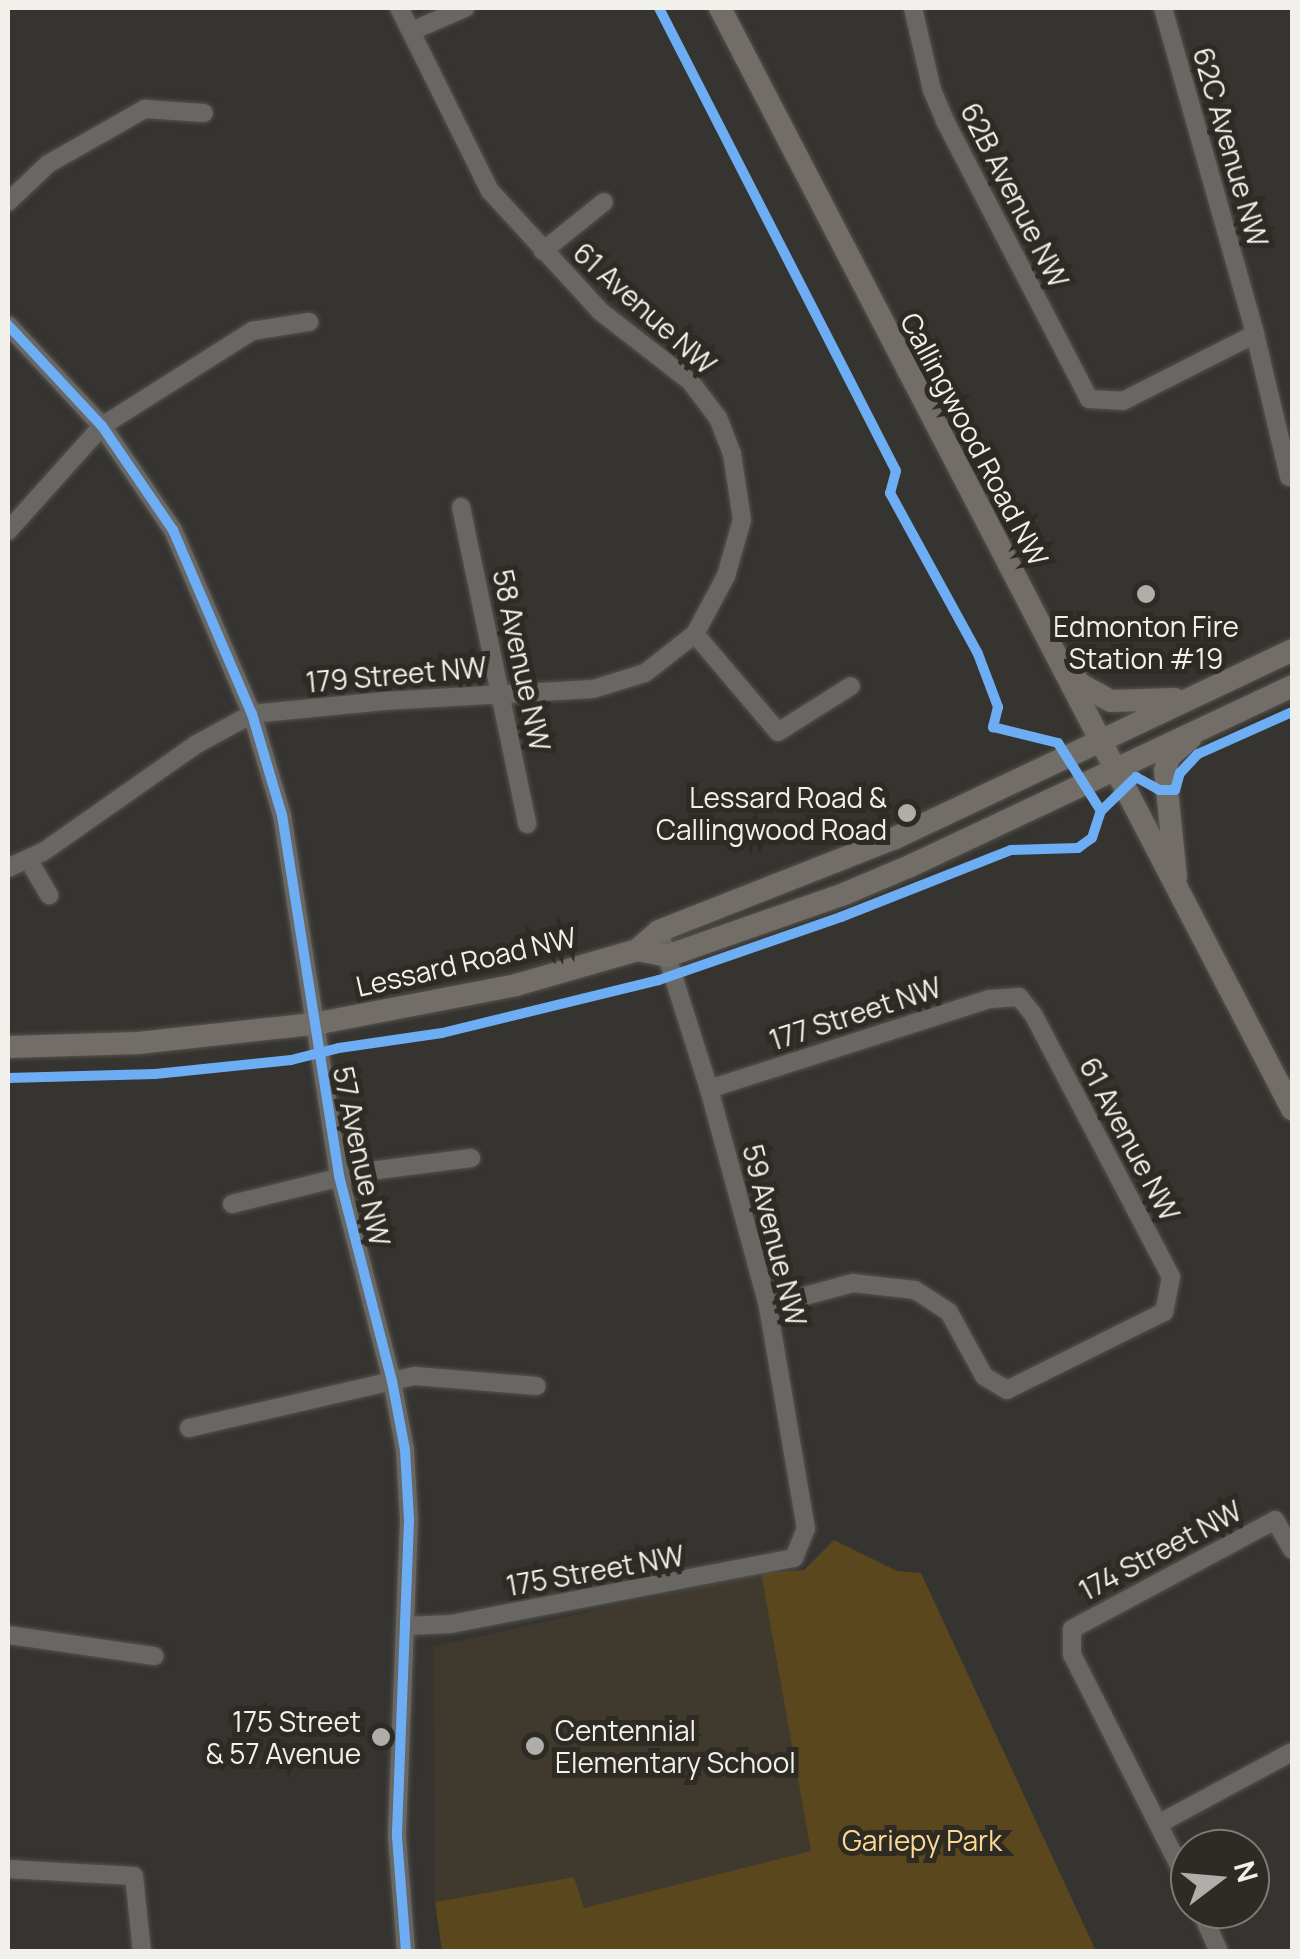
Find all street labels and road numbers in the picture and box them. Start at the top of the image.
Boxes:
street label: 62C Avenue NW [1186,43,1276,251]
street label: 62B Avenue NW [954,97,1076,293]
street label: 61 Avenue NW [567,235,723,381]
street label: Callingwood Road NW [894,307,1056,571]
street label: 58 Avenue NW [486,566,558,754]
street label: 179 Street NW [304,649,488,699]
street label: Lessard Road NW [353,919,579,1003]
street label: 177 Street NW [765,969,945,1057]
street label: 61 Avenue NW [1073,1052,1187,1226]
street label: 57 Avenue NW [327,1063,397,1249]
street label: 59 Avenue NW [736,1141,814,1329]
street label: 174 Street NW [1073,1493,1247,1607]
street label: 175 Street NW [503,1538,687,1602]

